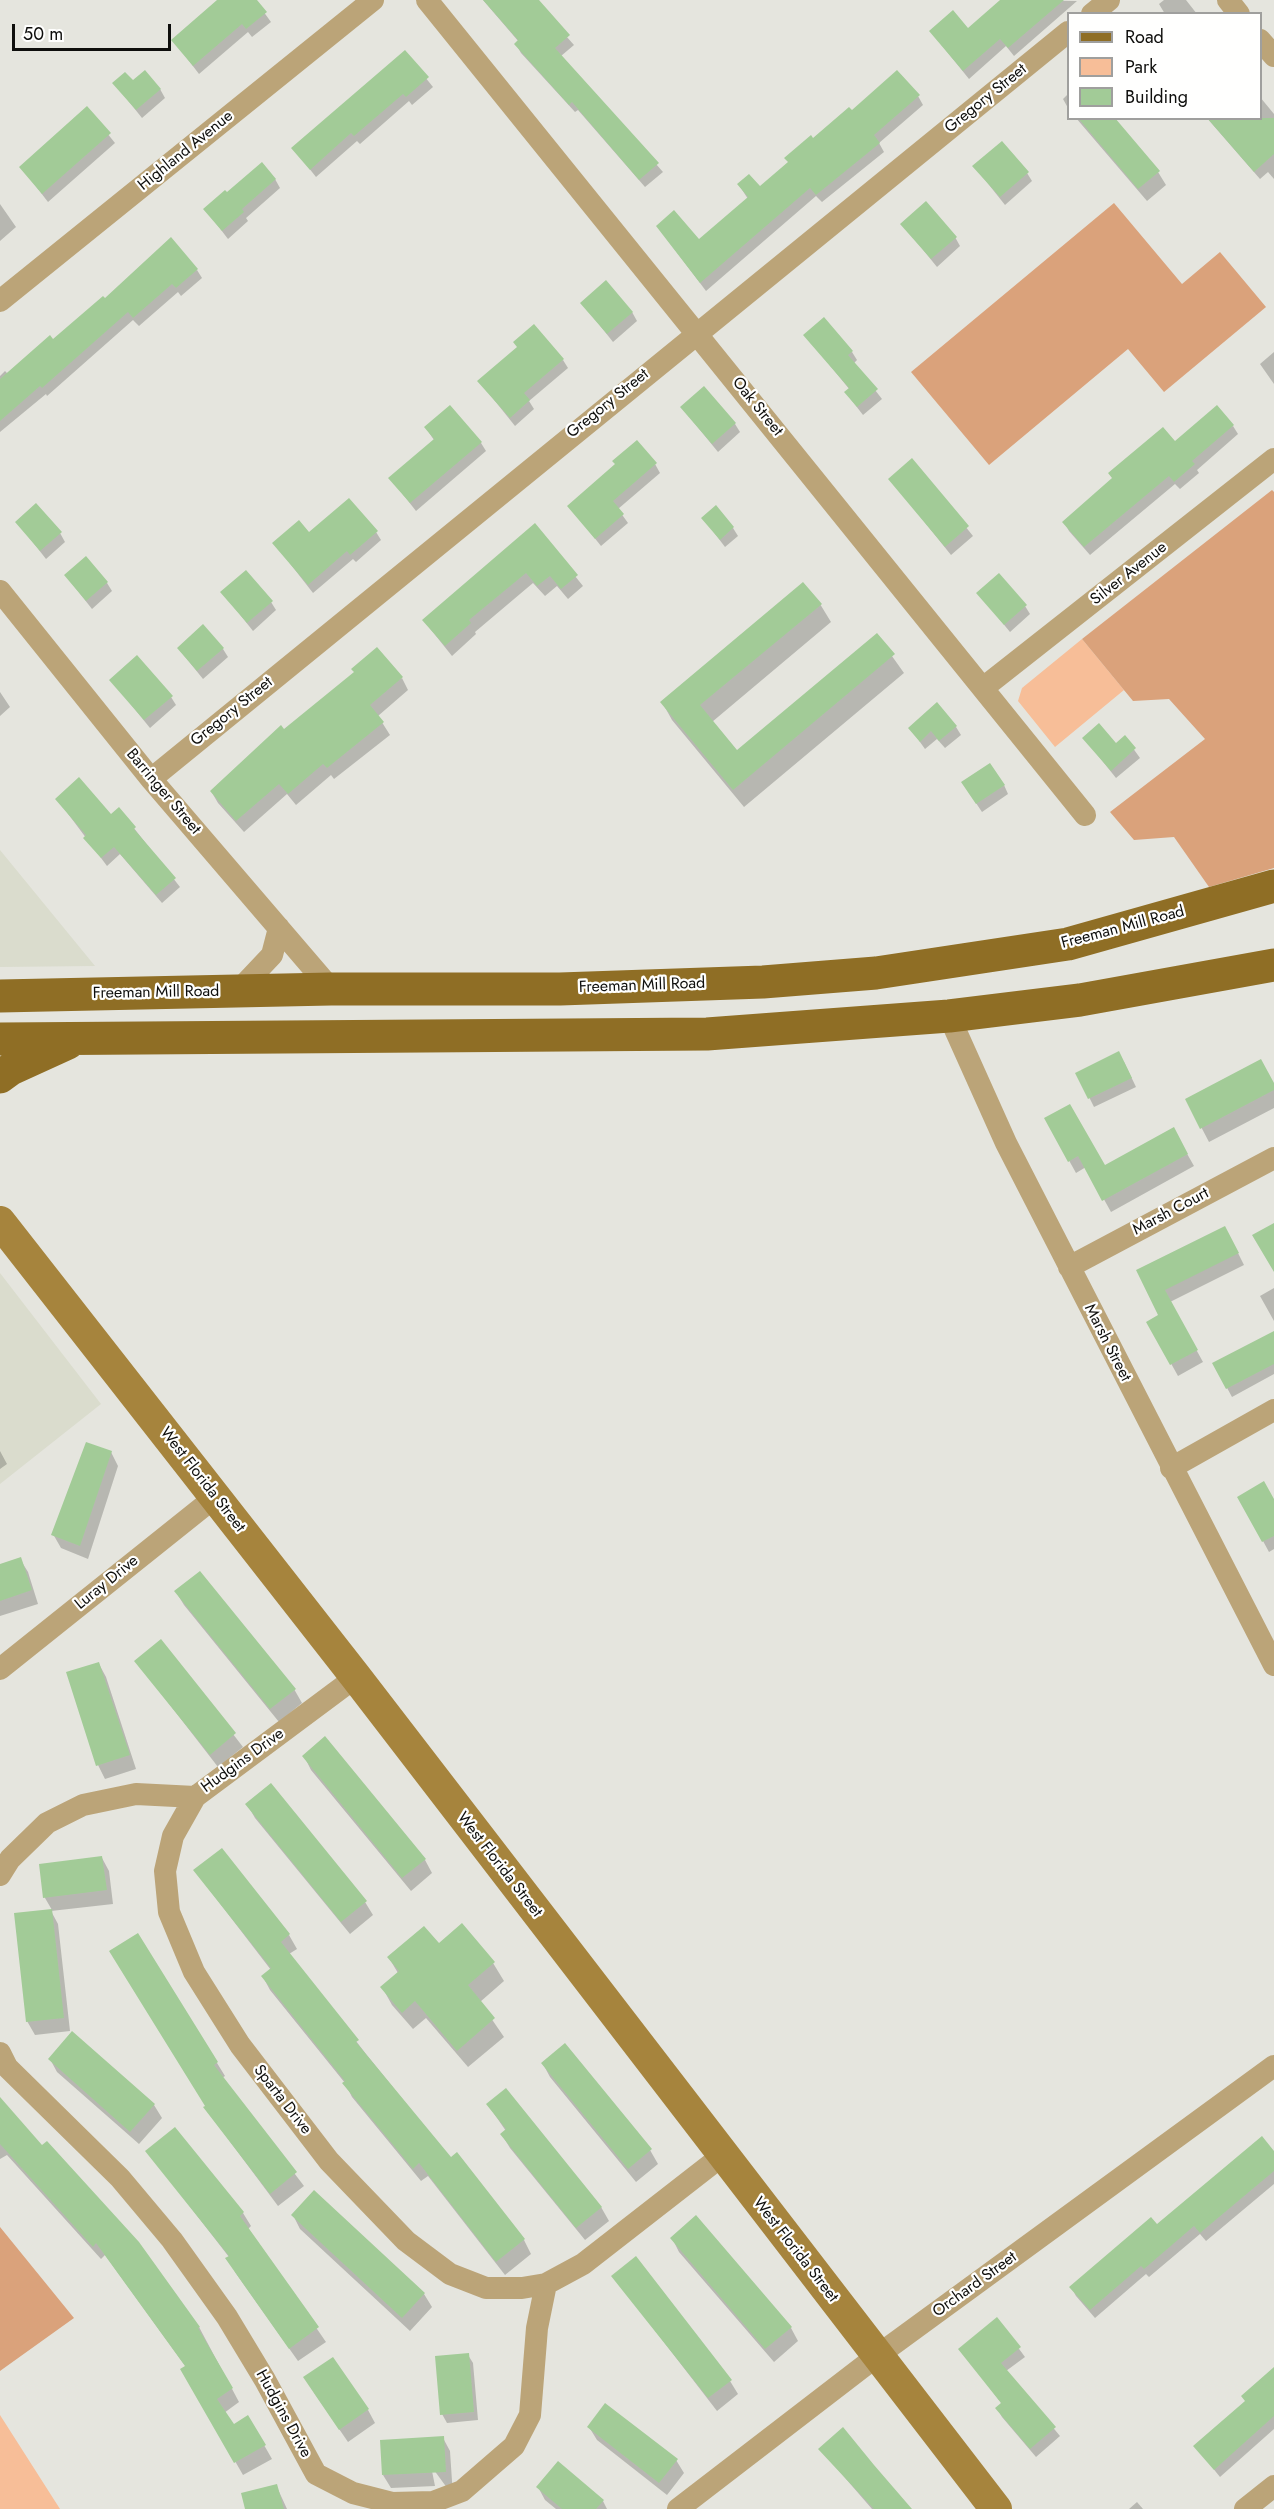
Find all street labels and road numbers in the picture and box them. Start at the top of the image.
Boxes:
street label: Gregory Street [941,60,1031,138]
street label: Highland Avenue [135,107,237,195]
street label: Gregory Street [563,365,653,443]
street label: Oak Street [727,374,787,440]
street label: Silver Avenue [1087,538,1171,610]
street label: Gregory Street [187,673,277,751]
street label: Barringer Street [122,745,204,839]
street label: Freeman Mill Road [1059,902,1187,954]
street label: Freeman Mill Road [578,974,706,998]
street label: Freeman Mill Road [93,982,219,1004]
street label: Marsh Court [1130,1184,1212,1240]
street label: Marsh Street [1079,1301,1135,1385]
street label: West Florida Street [155,1424,249,1536]
street label: Luray Drive [72,1552,142,1614]
street label: Hudgins Drive [198,1725,288,1797]
street label: West Florida Street [452,1809,546,1921]
street label: Sparta Drive [249,2061,315,2139]
street label: West Florida Street [748,2194,842,2306]
street label: Orchard Street [929,2248,1021,2322]
street label: Hudgins Drive [251,2367,315,2461]

